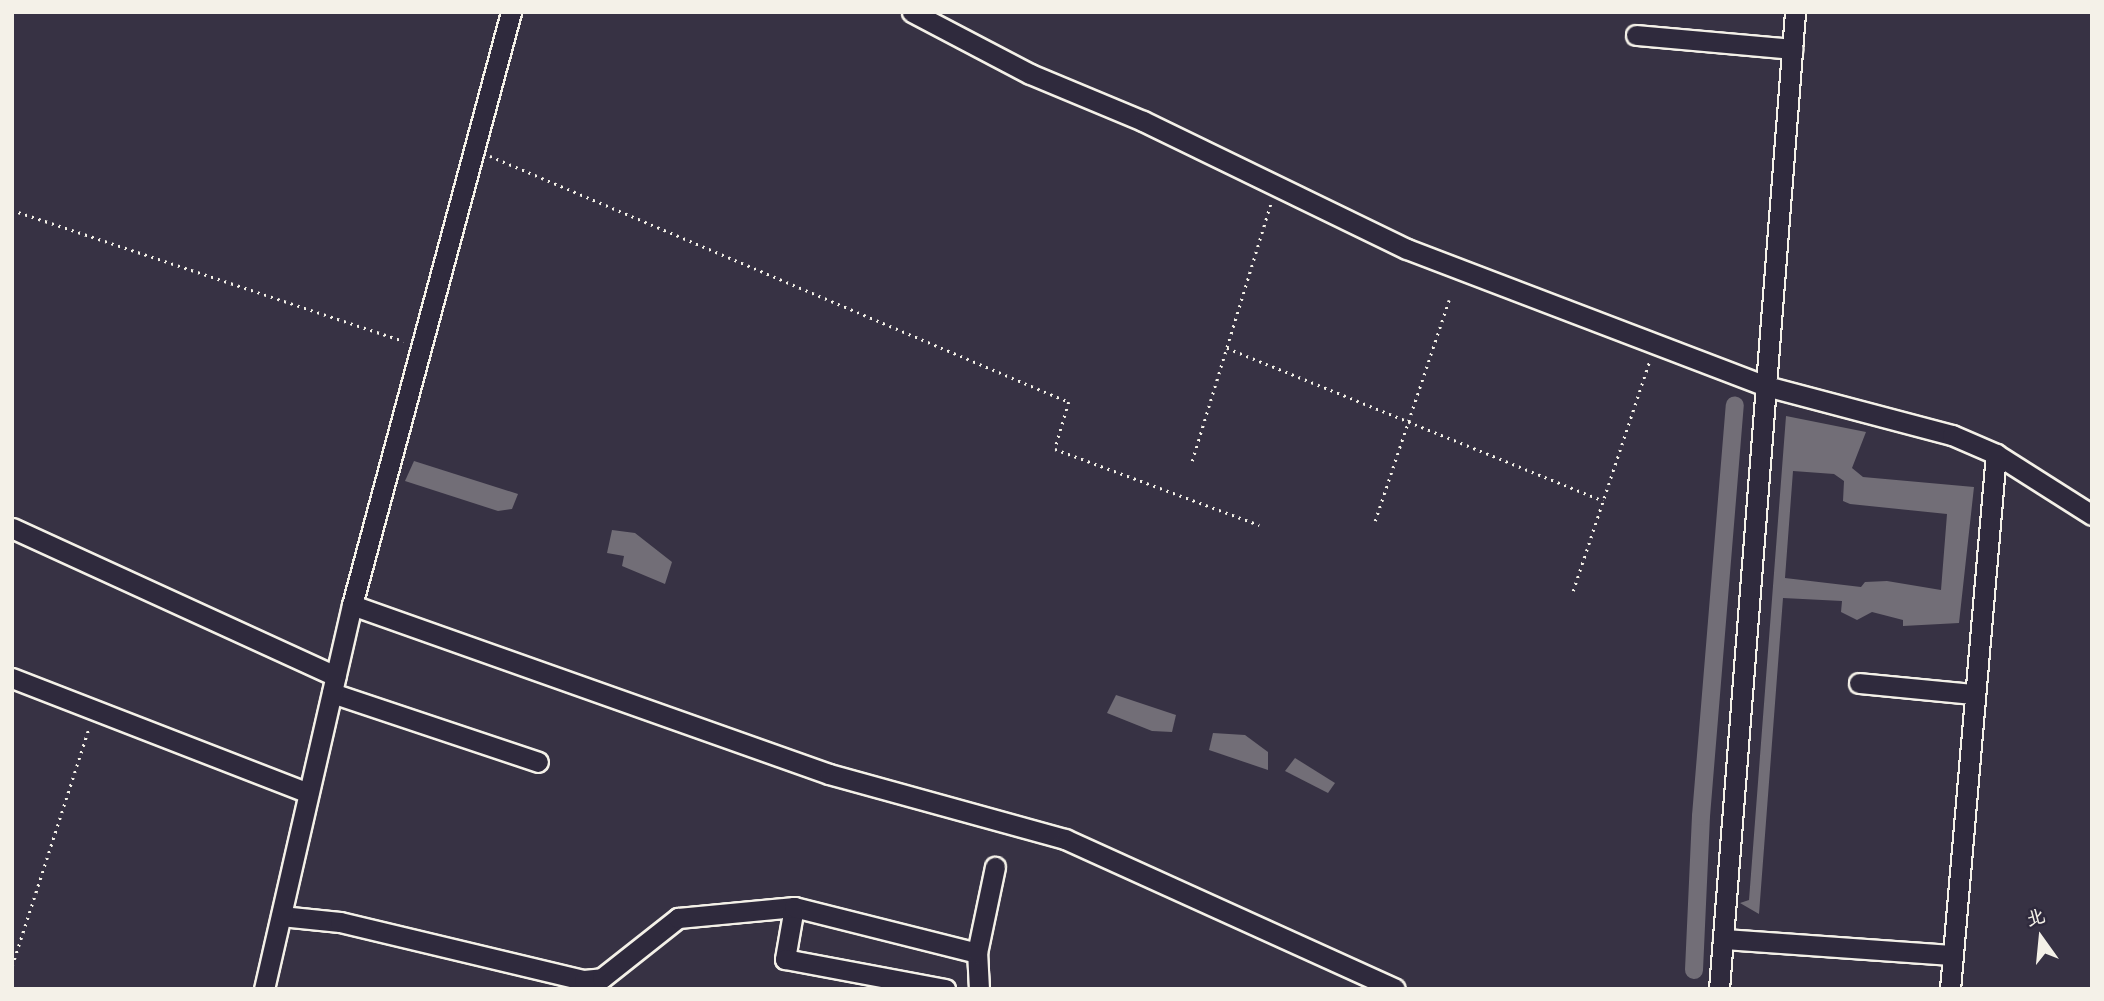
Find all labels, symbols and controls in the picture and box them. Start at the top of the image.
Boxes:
north arrow [2006,903,2076,973]
text: 北 [2023,904,2048,931]

